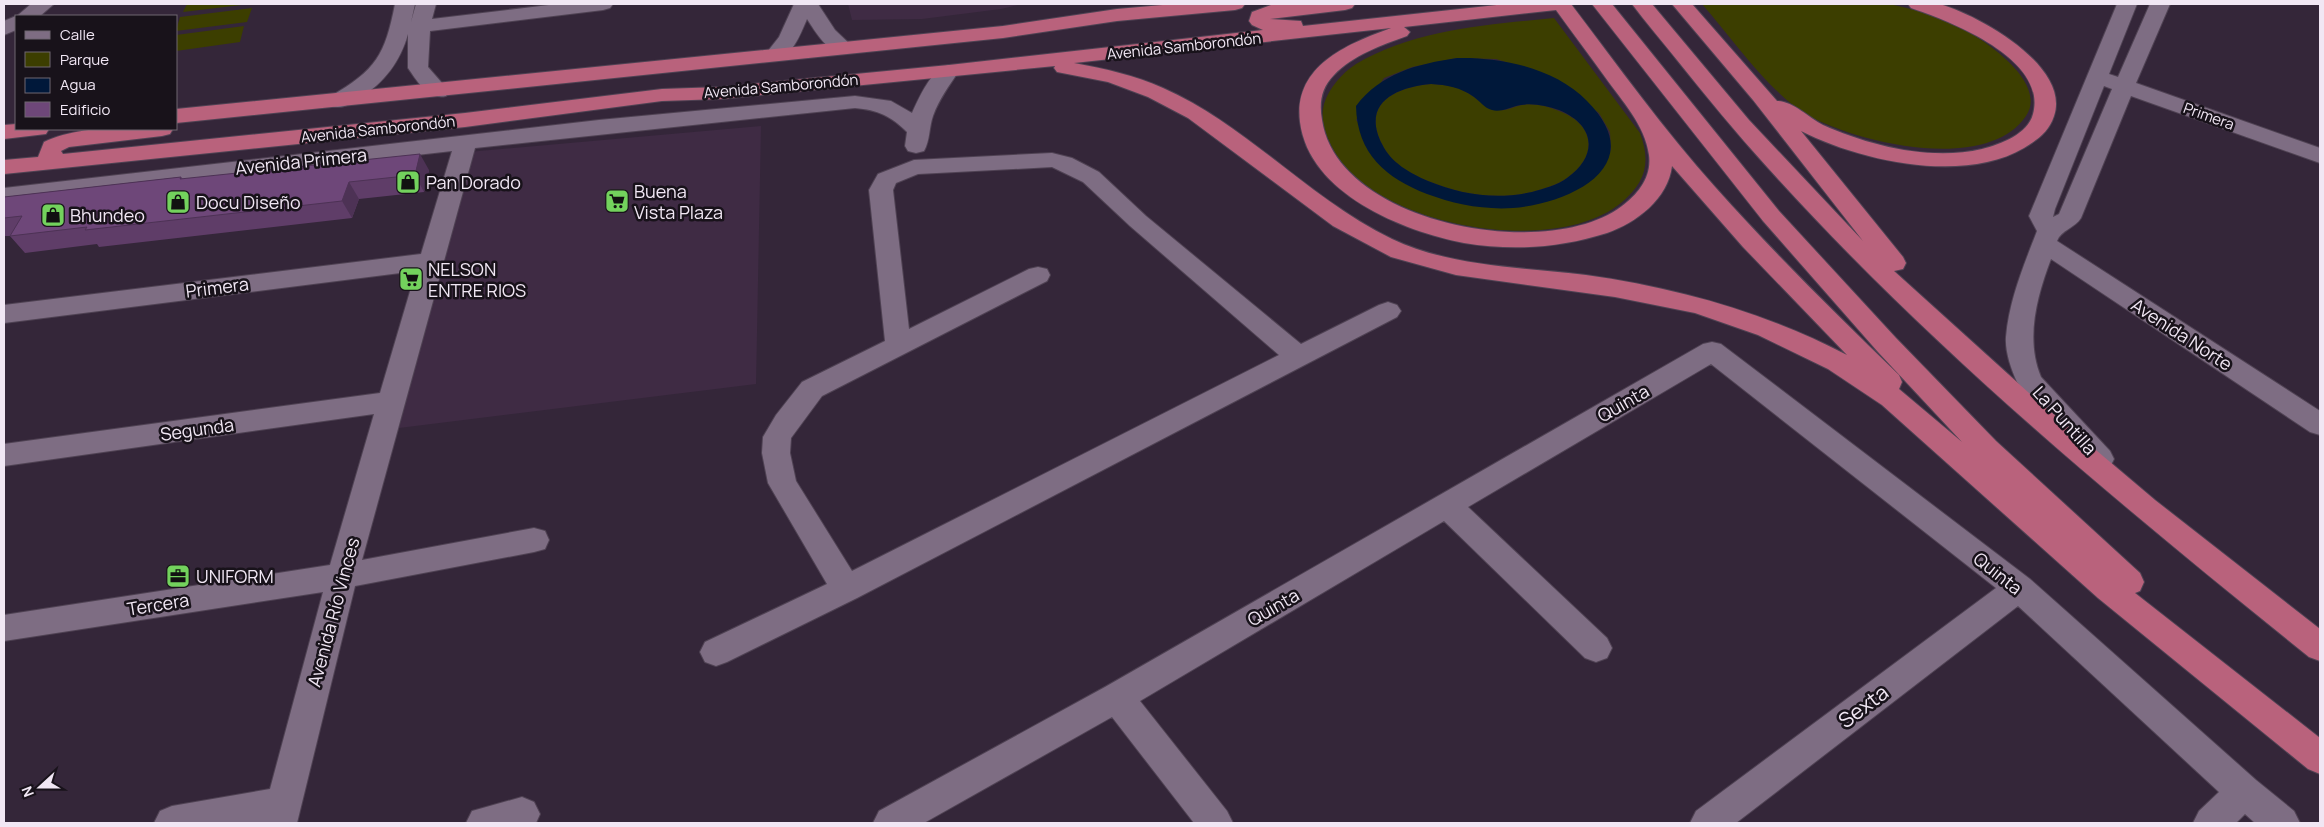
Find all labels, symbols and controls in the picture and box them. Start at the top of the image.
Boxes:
legend [15,15,178,130]
text: Calle [60,24,95,45]
street label: Avenida Samborondón [1106,27,1262,65]
text: Parque [60,49,109,70]
street label: Avenida Samborondón [703,69,859,103]
text: Agua [60,74,96,95]
street label: Primera [2181,97,2237,135]
text: Edificio [60,99,111,120]
street label: Avenida Samborondón [300,110,456,148]
street label: Avenida Primera [234,142,368,180]
shop icon: Pan Dorado [395,169,421,195]
place label: Pan Dorado [426,170,521,194]
place label: Buena Vista Plaza [634,179,723,224]
supermarket icon: Buena Vista Plaza [604,188,630,214]
shop icon: Docu Diseño [165,189,191,215]
place label: Docu Diseño [196,190,301,214]
shop icon: Bhundeo [40,202,66,228]
place label: Bhundeo [70,203,145,227]
place label: NELSON ENTRE RIOS [428,257,526,302]
supermarket icon: NELSON ENTRE RIOS [398,266,424,292]
street label: Primera [184,271,250,303]
street label: Avenida Norte [2127,292,2237,376]
street label: Quinta [1593,379,1653,427]
street label: La Puntilla [2028,380,2102,460]
street label: Segunda [159,412,235,446]
street label: Avenida Río Vinces [302,535,364,689]
street label: Quinta [1969,546,2027,600]
office icon: UNIFORM [165,563,191,589]
place label: UNIFORM [196,564,274,588]
street label: Quinta [1243,583,1303,631]
street label: Tercera [125,587,191,621]
street label: Sexta [1832,678,1894,734]
north arrow [15,762,65,812]
text: N [17,784,38,800]

